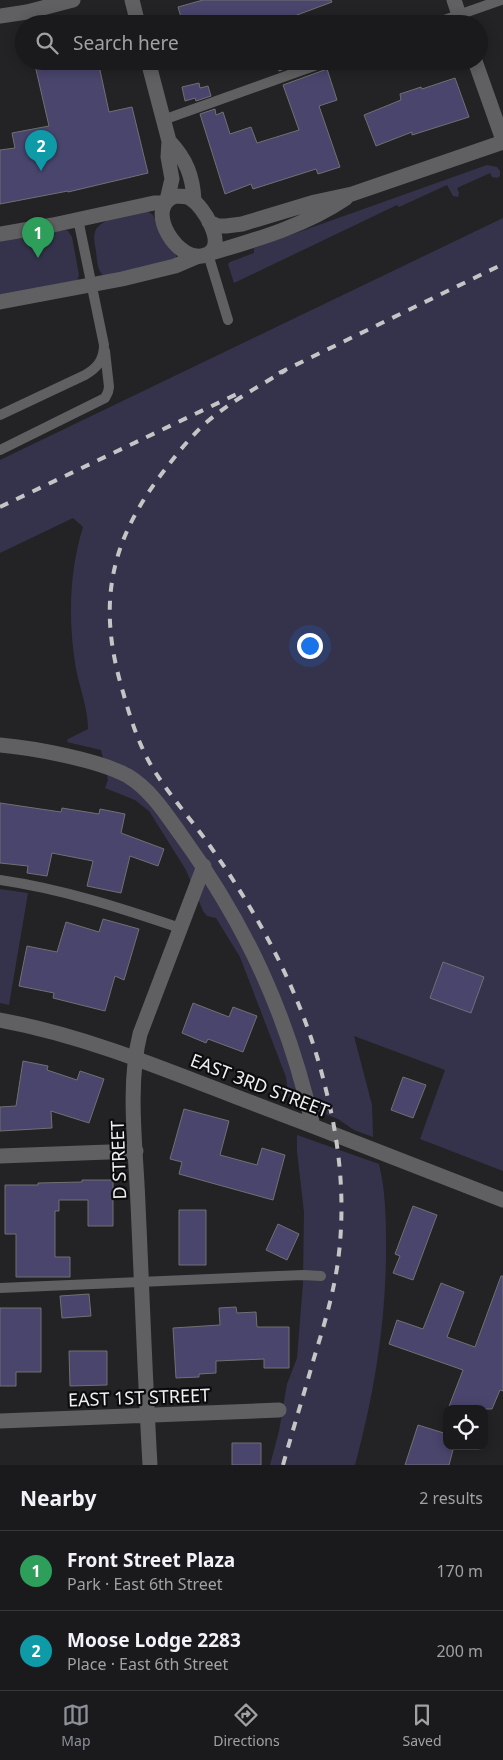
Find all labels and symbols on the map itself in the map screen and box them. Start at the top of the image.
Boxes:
pin: 2 [25,130,57,171]
pin: 1 [22,217,54,258]
your location [297,633,323,659]
street label: EAST 3RD STREET [187,1048,333,1122]
street label: D STREET [105,1120,131,1200]
street label: EAST 1ST STREET [68,1383,210,1411]

